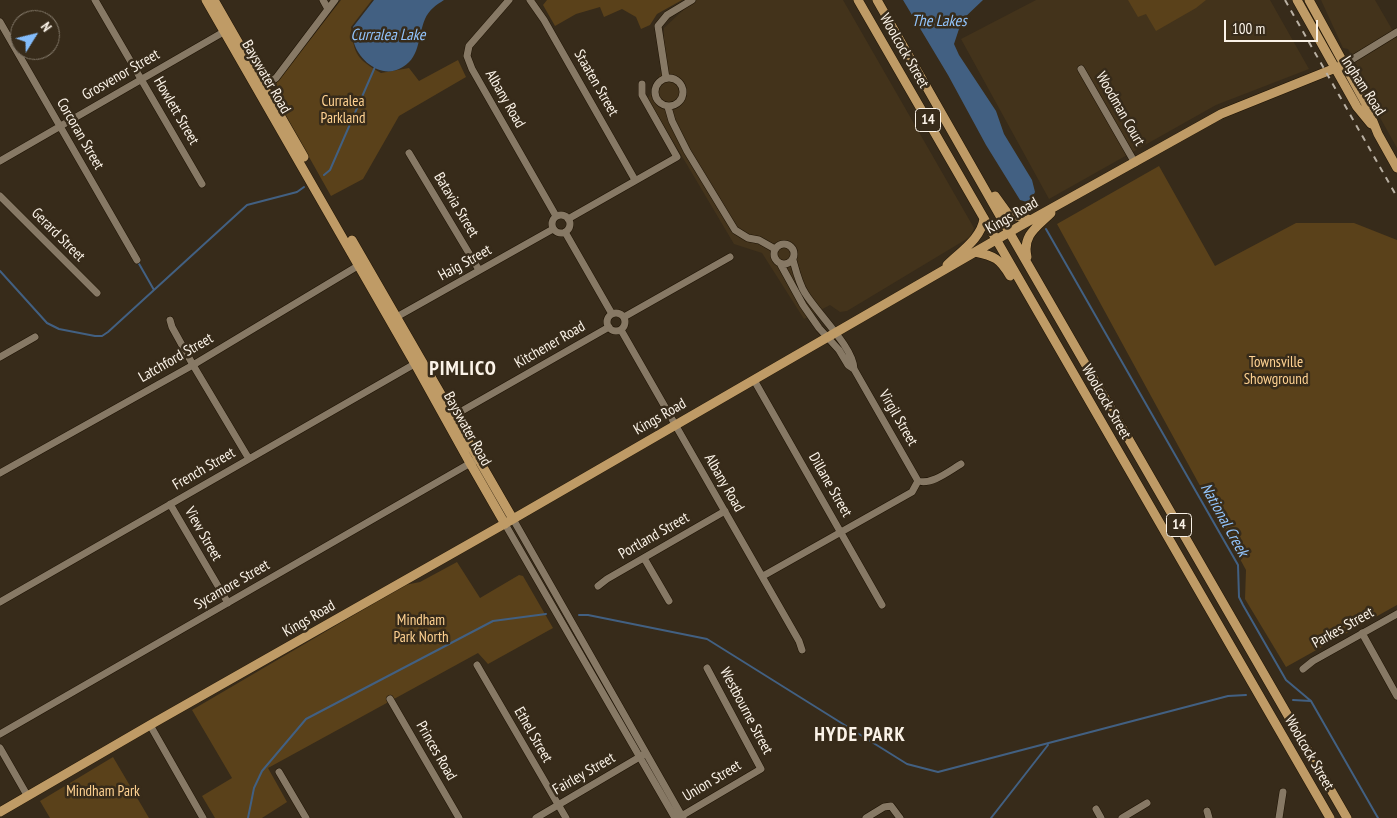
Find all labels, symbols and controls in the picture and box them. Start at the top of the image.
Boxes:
north arrow [10,10,60,60]
scale bar [1227,10,1321,42]
street label: Woolcock Street [875,11,933,91]
water label: The Lakes [911,11,967,31]
text: N [37,18,56,35]
text: 100 m [1232,19,1265,38]
water label: Curralea Lake [351,25,425,45]
street label: Bayswater Road [238,37,294,117]
street label: Grosvenor Street [79,46,163,104]
street label: Staaten Street [570,47,622,119]
street label: Ingham Road [1337,53,1389,119]
street label: Albany Road [481,67,529,131]
street label: Woodman Court [1092,69,1148,149]
street label: Howlett Street [149,74,203,148]
park label: Curralea Parkland [321,93,365,128]
street label: Corcoran Street [52,95,108,173]
road number: 14 [916,108,940,132]
street label: Batavia Street [430,169,482,241]
street label: Kings Road [983,194,1041,238]
street label: Gerard Street [27,204,89,266]
street label: Haig Street [435,241,495,285]
street label: Kitchener Road [512,318,588,372]
street label: Latchford Street [136,329,216,387]
park label: Townsville Showground [1244,354,1308,389]
district label: PIMLICO [428,357,498,381]
street label: Woolcock Street [1077,362,1135,442]
street label: Virgil Street [875,387,921,449]
street label: Bayswater Road [439,389,495,469]
street label: Kings Road [631,395,689,439]
street label: French Street [170,444,238,494]
street label: Dillane Street [804,450,856,520]
street label: Albany Road [700,451,748,515]
water label: National Creek [1196,480,1252,560]
street label: View Street [180,504,226,564]
street label: Portland Street [616,509,692,563]
road number: 14 [1166,514,1192,536]
street label: Sycamore Street [191,556,273,614]
street label: Kings Road [280,597,338,641]
street label: Parkes Street [1309,604,1377,652]
park label: Mindham Park North [393,612,449,647]
street label: Westbourne Street [716,665,776,757]
street label: Ethel Street [510,704,556,766]
street label: Woolcock Street [1280,713,1338,793]
street label: Princes Road [412,718,460,784]
district label: HYDE PARK [813,723,907,747]
street label: Fairley Street [550,749,618,799]
street label: Union Street [680,757,744,805]
park label: Mindham Park [66,783,140,801]

